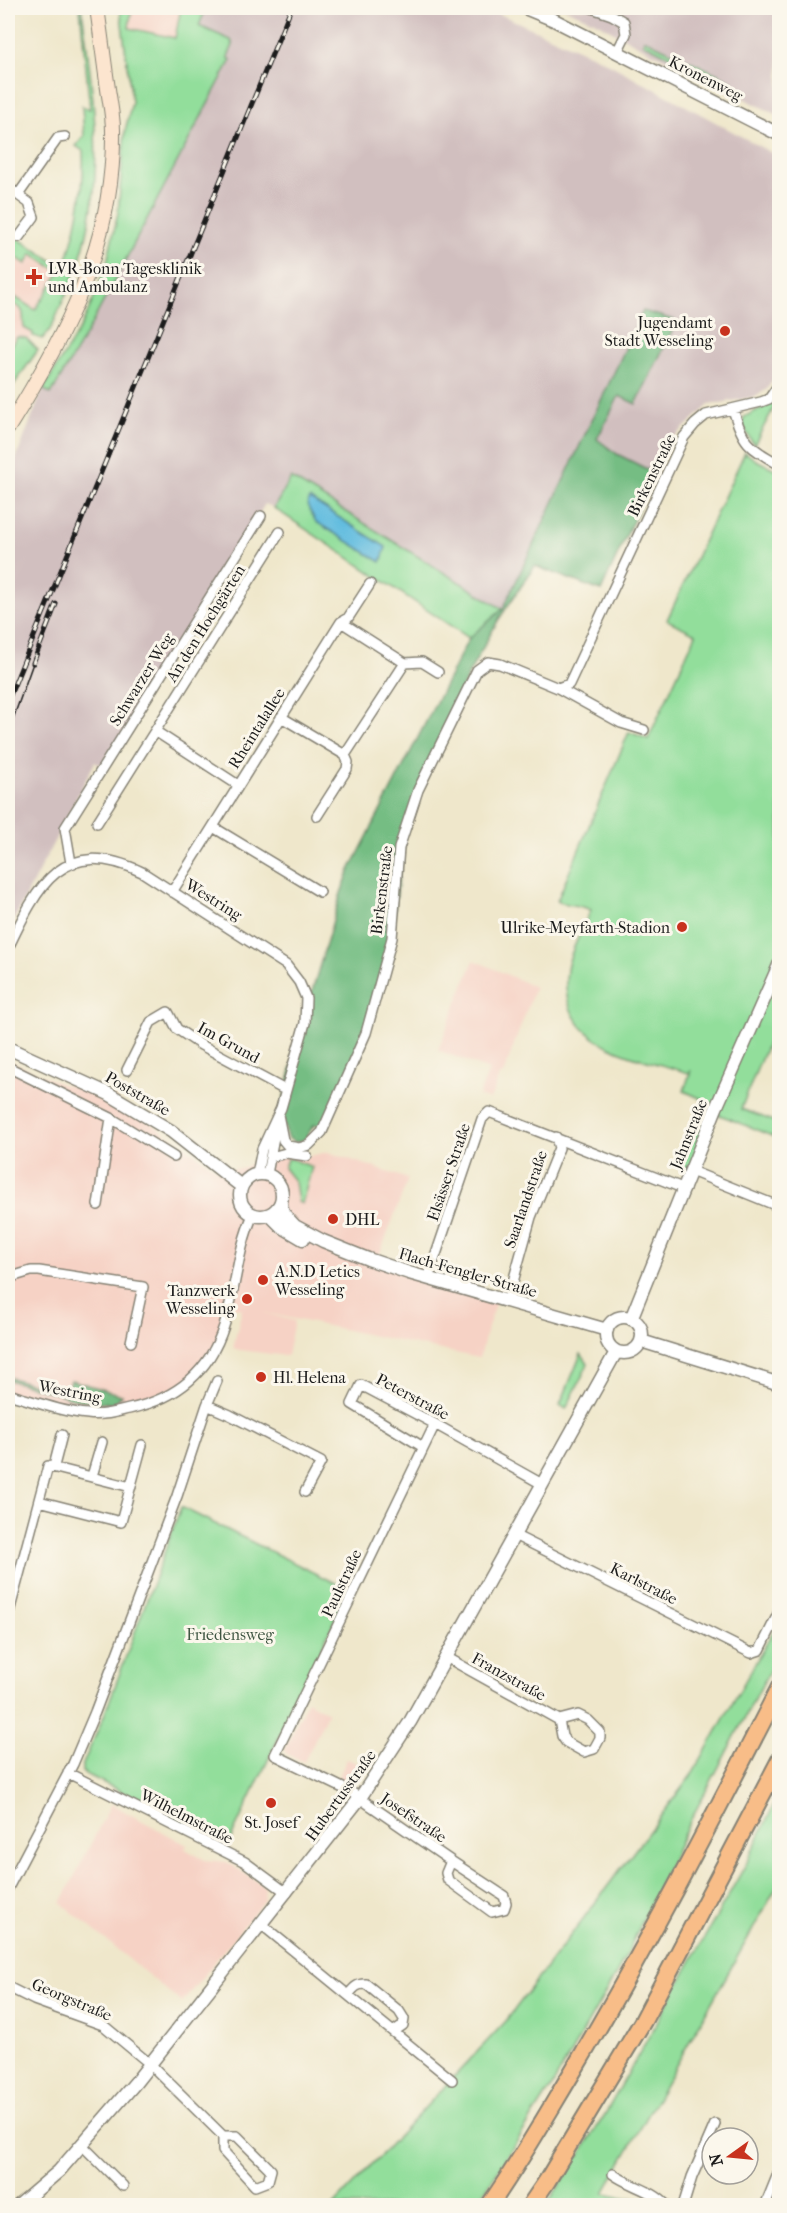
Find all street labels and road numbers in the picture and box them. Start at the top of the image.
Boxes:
street label: Kronenweg [666,52,746,105]
street label: Birkenstraße [623,431,680,520]
street label: An den Hochgärten [161,560,250,686]
street label: Schwarzer Weg [105,629,178,729]
street label: Rheintalallee [224,684,289,772]
street label: Birkenstraße [367,844,396,936]
street label: Westring [181,874,246,925]
street label: Im Grund [194,1018,263,1067]
street label: Poststraße [102,1067,174,1120]
street label: Jahnstraße [665,1096,711,1174]
street label: Elsässer Straße [423,1121,474,1224]
street label: Saarlandstraße [500,1148,551,1250]
street label: Flach-Fengler-Straße [397,1244,539,1301]
street label: Peterstraße [373,1369,453,1424]
street label: Westring [36,1376,103,1407]
street label: Paulstraße [317,1546,365,1620]
street label: Karlstraße [607,1558,681,1608]
street label: Franzstraße [468,1648,549,1705]
street label: Hubertusstraße [301,1746,380,1845]
street label: Wilhelmstraße [136,1784,236,1848]
street label: Josefstraße [375,1787,450,1846]
street label: Georgstraße [29,1974,115,2025]

